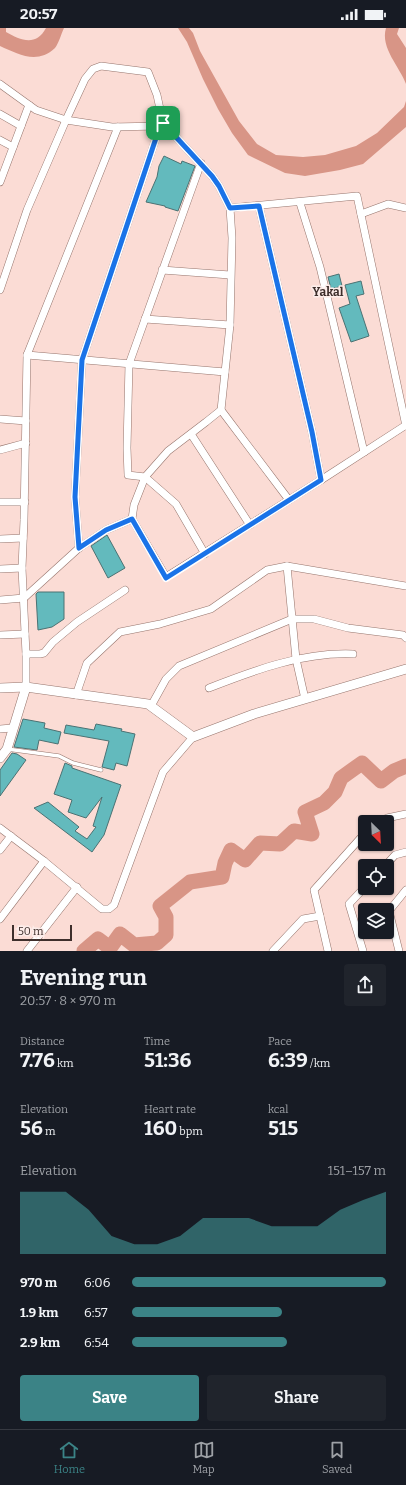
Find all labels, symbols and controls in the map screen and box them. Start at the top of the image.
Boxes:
text: 20:57 [20,5,57,23]
pin [146,106,180,140]
icon: arrive [152,112,174,134]
district label: Yakal [313,285,344,299]
north arrow [358,815,394,851]
map controls [358,815,394,939]
button: locate [358,859,394,895]
button: layers [358,903,394,939]
scale bar [12,923,72,942]
text: 50 m [18,925,44,938]
text: Evening run [20,964,147,991]
button: share [344,964,386,1006]
text: 20:57 · 8 × 970 m [20,993,116,1008]
text: Distance [20,1035,65,1048]
text: Time [144,1035,170,1048]
text: Pace [268,1035,292,1048]
text: 7.76 [20,1048,55,1072]
text: 51:36 [144,1048,191,1072]
text: 6:39 [268,1048,308,1072]
text: km [55,1057,73,1070]
text: /km [308,1057,330,1070]
text: Elevation [20,1103,68,1116]
text: Heart rate [144,1103,196,1116]
text: kcal [268,1103,288,1116]
text: 56 [20,1116,43,1140]
text: 160 [144,1116,177,1140]
text: 515 [268,1116,298,1140]
text: m [43,1125,55,1138]
text: bpm [177,1125,203,1138]
text: Elevation [20,1163,77,1178]
text: 151–157 m [328,1163,386,1178]
text: 970 m [20,1275,57,1290]
text: 6:06 [84,1275,110,1290]
text: 1.9 km [20,1305,58,1320]
text: 6:57 [84,1305,108,1320]
text: 2.9 km [20,1335,60,1350]
text: 6:54 [84,1335,109,1350]
button: Save [20,1375,199,1421]
button: Share [207,1375,386,1421]
tab: Home [54,1439,85,1476]
tab: Map [192,1439,215,1476]
tab: Saved [322,1439,352,1476]

